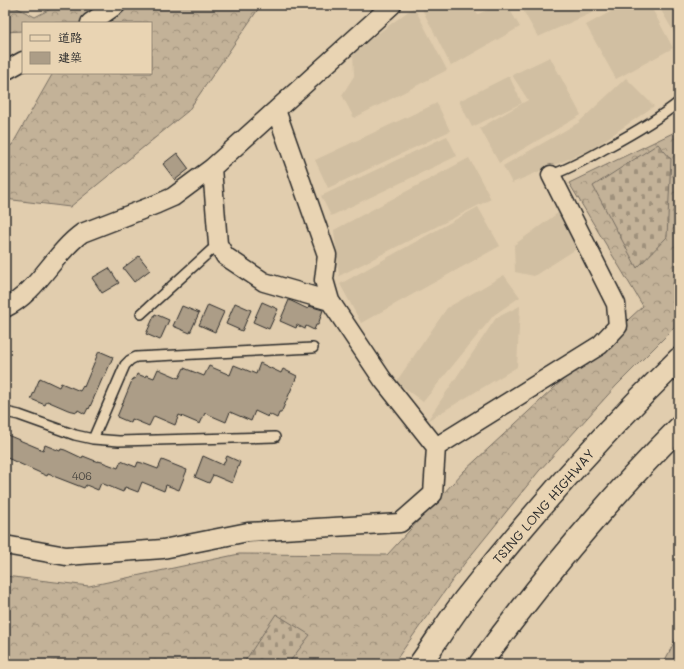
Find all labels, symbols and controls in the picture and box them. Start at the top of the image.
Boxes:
legend [22,22,152,74]
text: 道路 [58,29,82,45]
text: 建築 [58,49,82,65]
street label: TSING LONG HIGHWAY [488,445,598,567]
house number: 406 [72,468,92,483]

